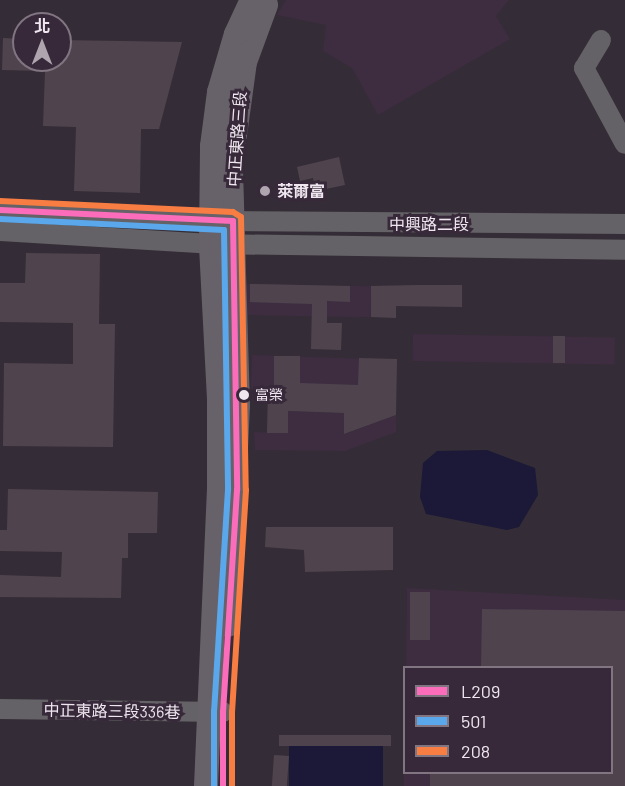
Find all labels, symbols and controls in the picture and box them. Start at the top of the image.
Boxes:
north arrow [12,12,72,72]
text: 北 [34,16,50,35]
street label: 中正東路三段 [224,90,250,188]
place label: 萊爾富 [277,181,325,201]
marker: 萊爾富 [258,184,272,198]
street label: 中興路二段 [389,214,469,234]
place label: 富榮 [255,387,283,403]
marker: 富榮 [238,389,250,401]
legend [403,666,613,774]
text: L209 [461,680,500,702]
street label: 中正東路三段336巷 [43,700,181,722]
text: 501 [461,710,486,732]
text: 208 [461,740,490,762]

